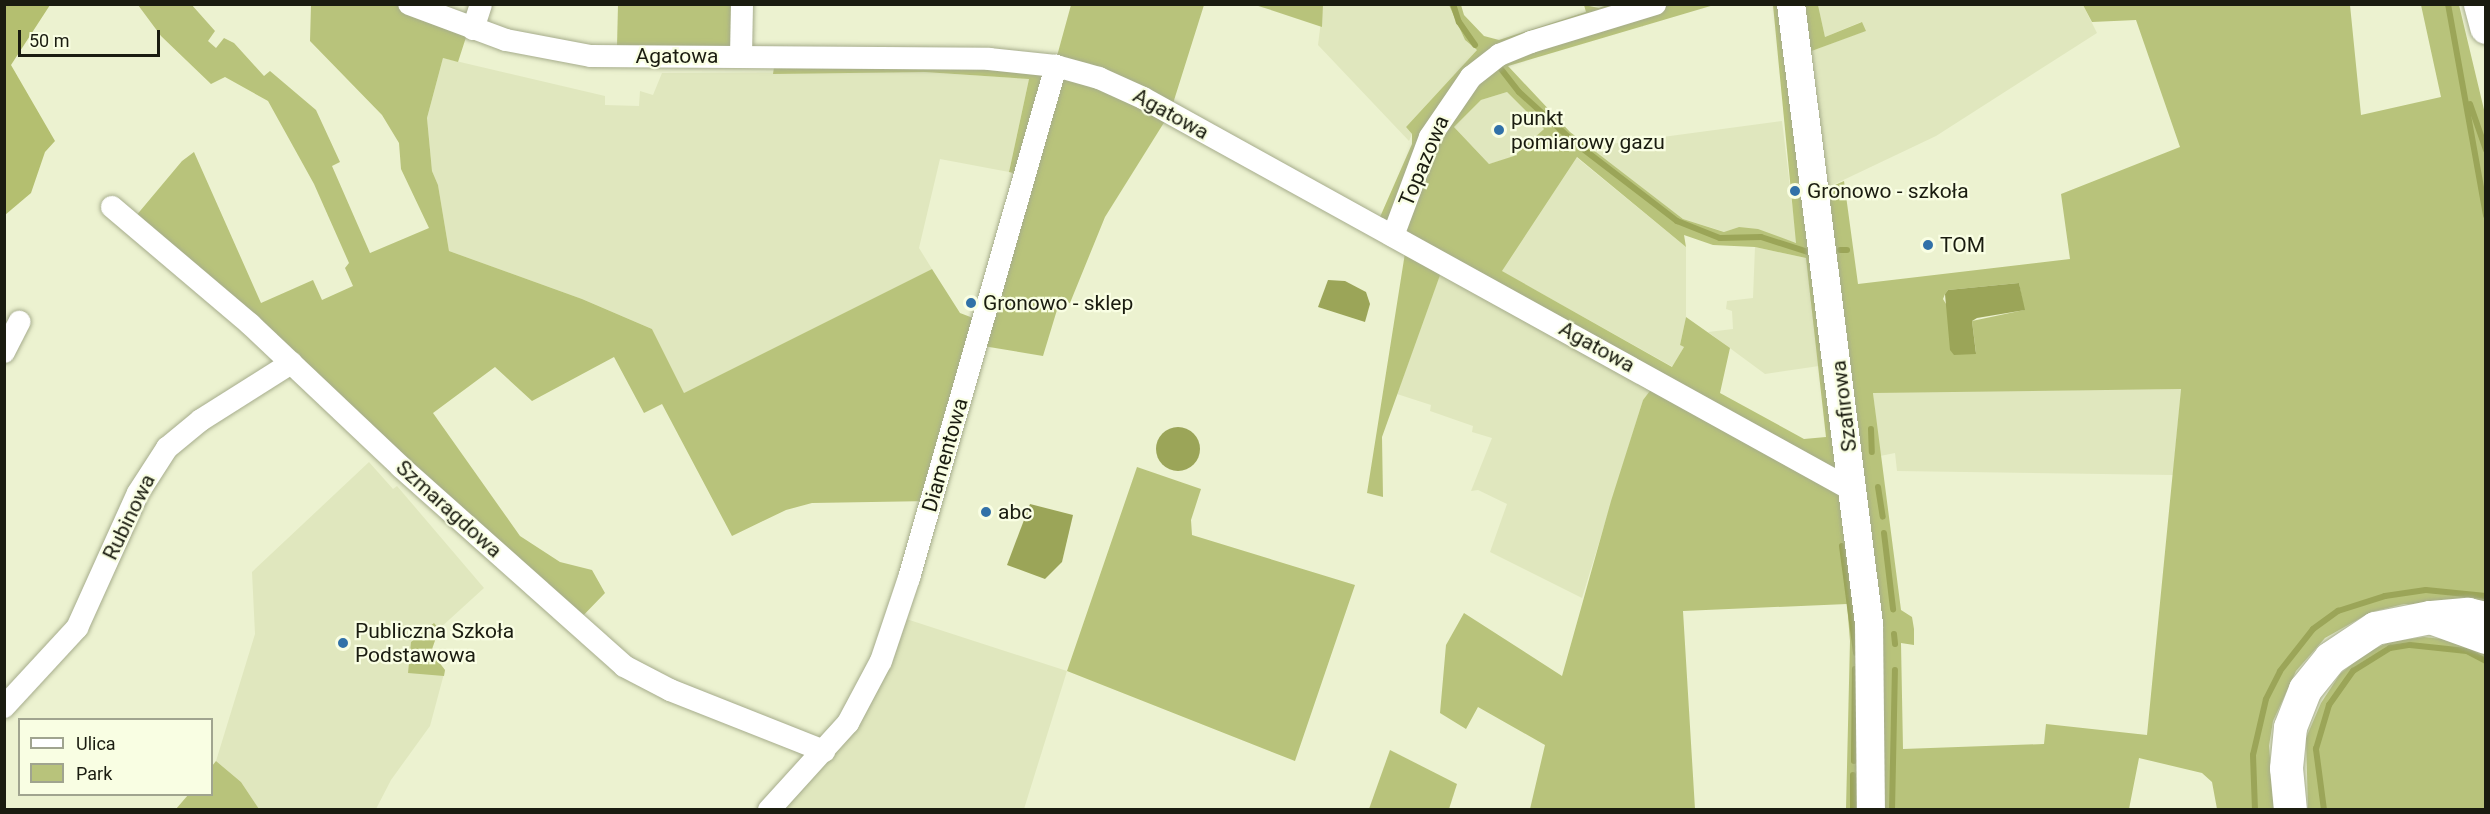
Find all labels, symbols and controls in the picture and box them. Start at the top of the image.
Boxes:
scale bar [21,18,164,56]
text: 50 m [29,30,69,51]
street label: Agatowa [636,43,718,69]
street label: Agatowa [1129,83,1213,145]
place label: punkt pomiarowy gazu [1511,105,1665,155]
street label: Topazowa [1394,112,1454,210]
marker: punkt pomiarowy gazu [1492,123,1506,137]
place label: Gronowo - szkoła [1807,178,1969,204]
marker: Gronowo - szkoła [1788,184,1802,198]
place label: TOM [1940,232,1985,258]
marker: TOM [1921,238,1935,252]
place label: Gronowo - sklep [983,290,1133,316]
marker: Gronowo - sklep [964,296,978,310]
street label: Agatowa [1555,316,1639,378]
street label: Szafirowa [1826,359,1862,453]
street label: Diamentowa [917,395,973,515]
street label: Szmaragdowa [391,455,507,563]
street label: Rubinowa [97,470,161,564]
place label: abc [998,499,1032,525]
marker: abc [979,505,993,519]
place label: Publiczna Szkoła Podstawowa [355,618,514,668]
marker: Publiczna Szkoła Podstawowa [336,636,350,650]
legend [18,718,213,796]
text: Ulica [76,733,116,754]
text: Park [76,763,112,784]

